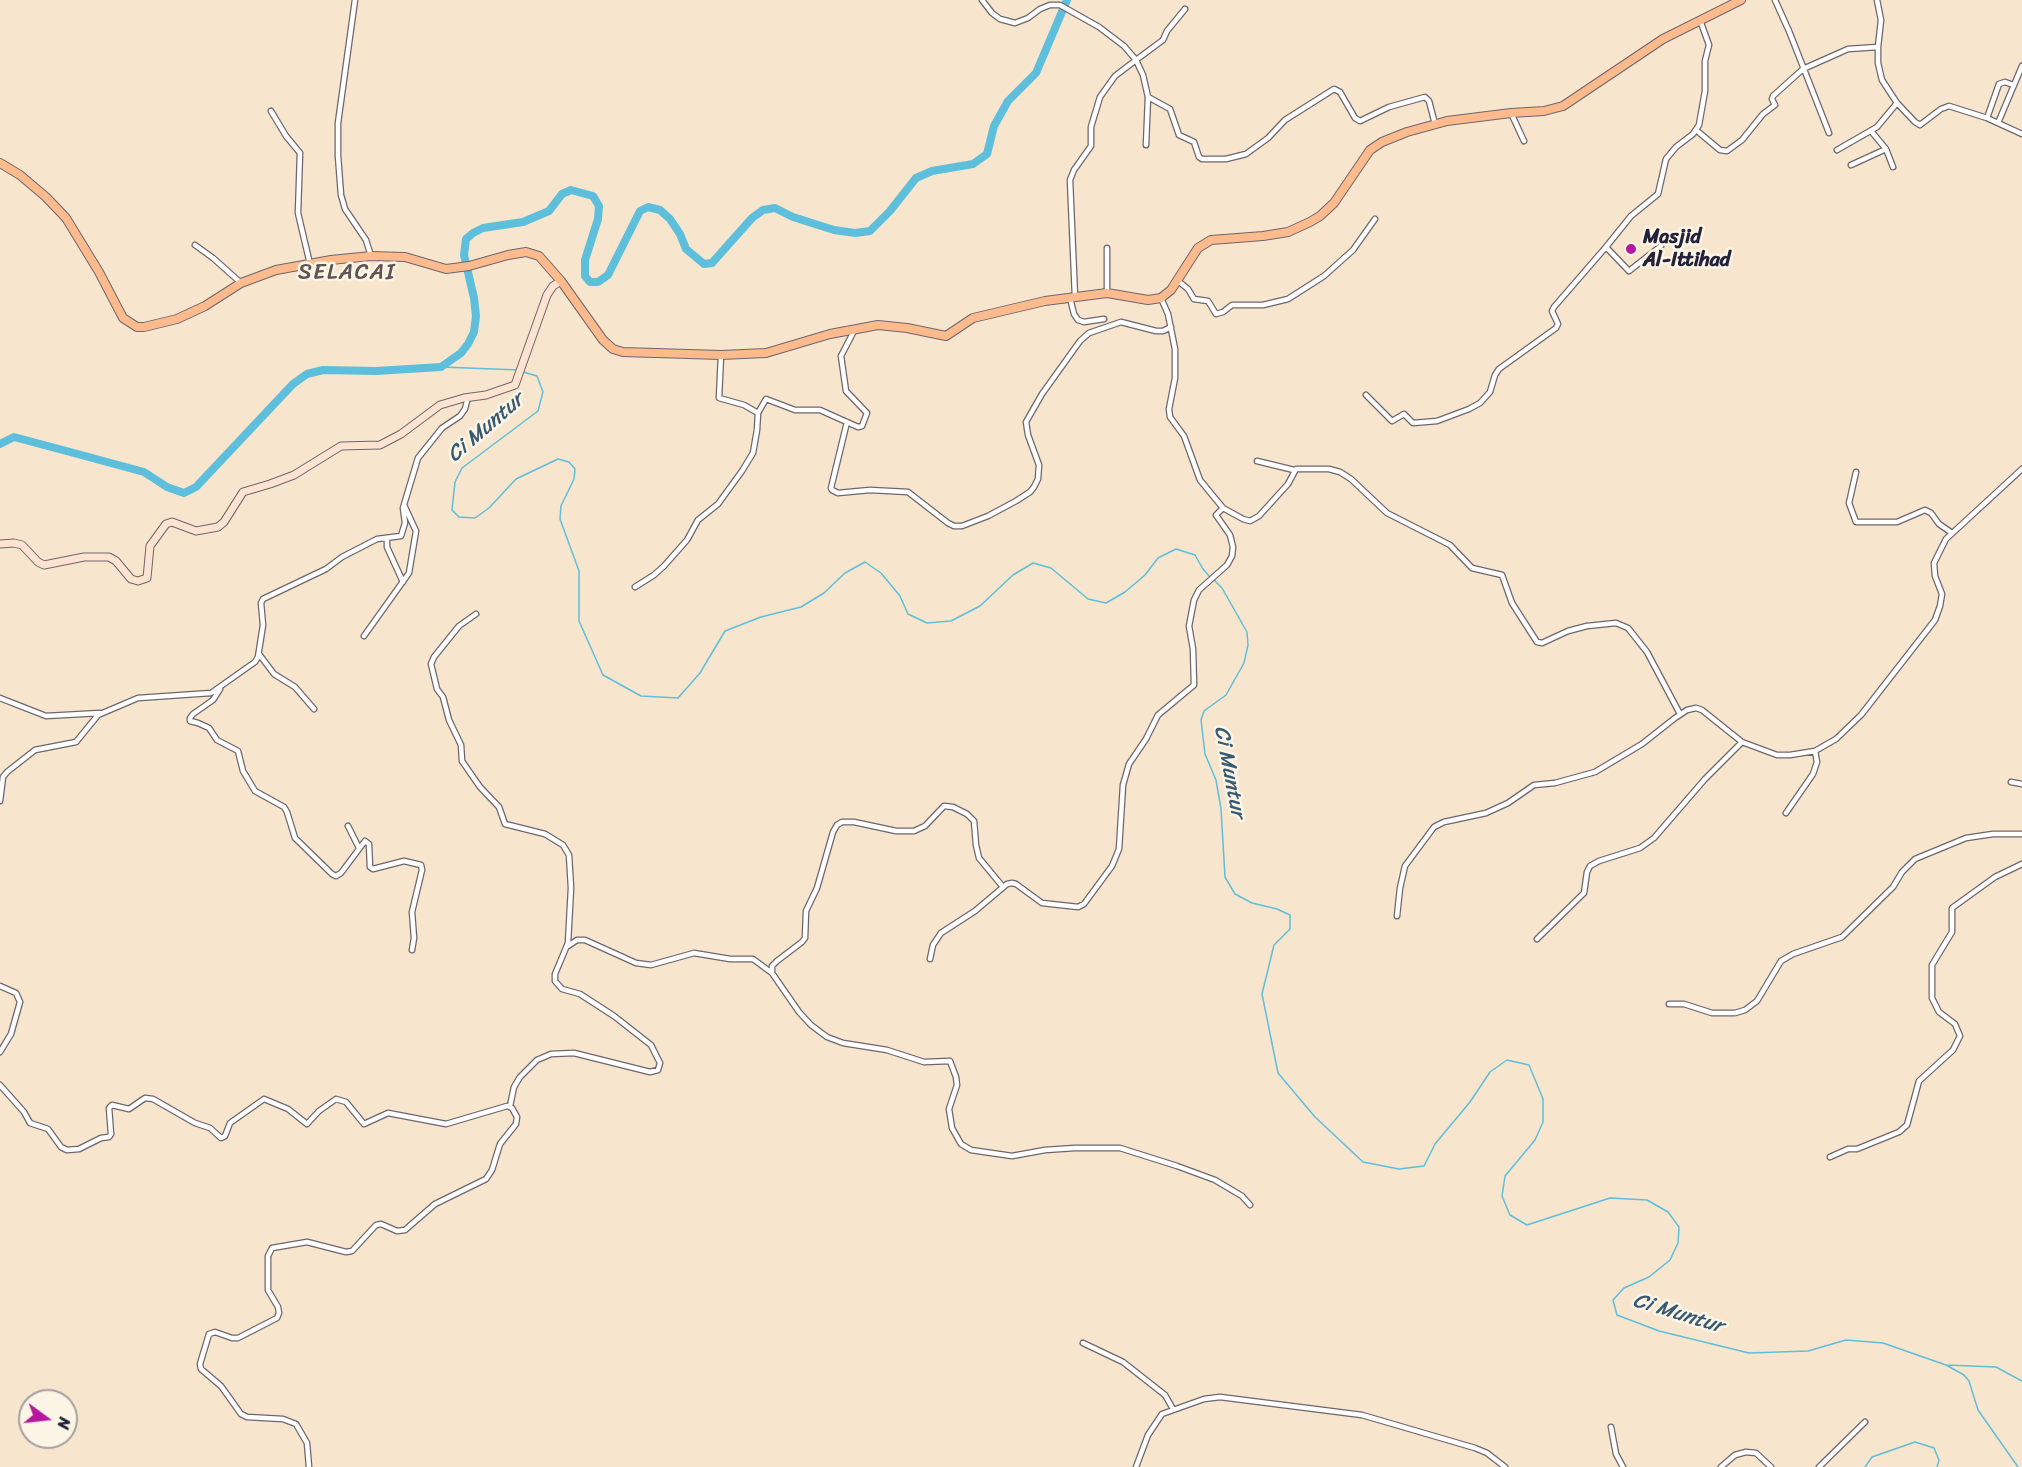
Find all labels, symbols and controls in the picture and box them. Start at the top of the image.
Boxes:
place label: Masjid Al-Ittihad [1643,226,1730,273]
marker: Masjid Al-Ittihad [1624,242,1638,256]
district label: SELACAI [298,260,396,286]
water label: Ci Muntur [443,388,529,468]
water label: Ci Muntur [1208,724,1250,820]
water label: Ci Muntur [1630,1288,1726,1340]
north arrow [18,1389,78,1449]
text: N [48,1414,79,1432]

